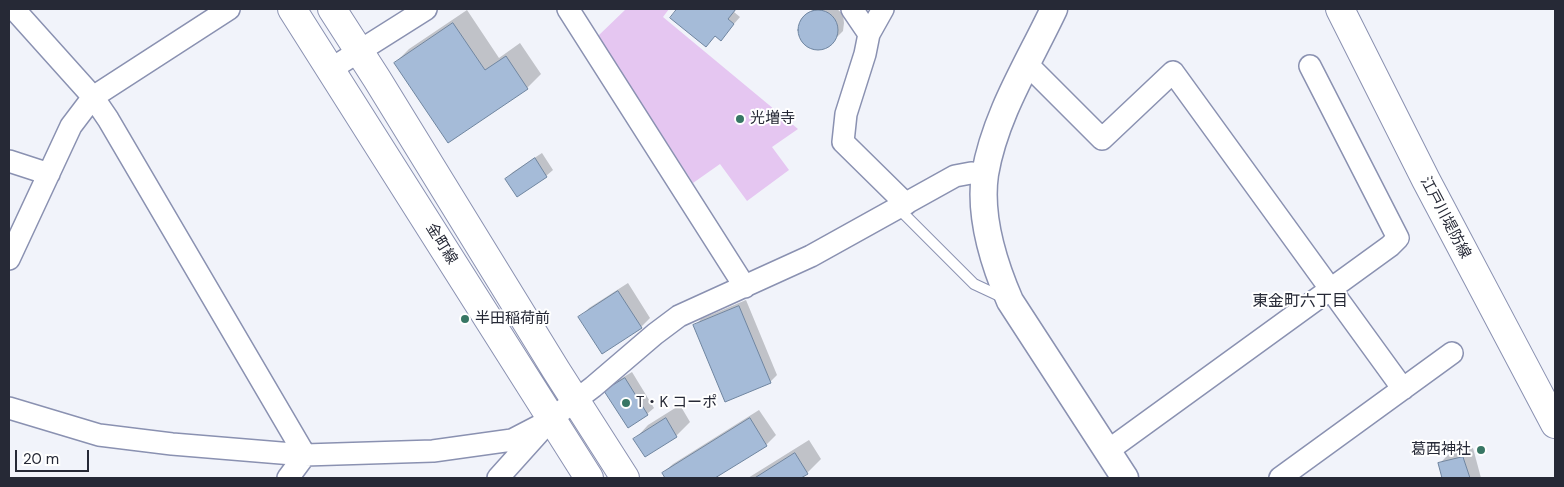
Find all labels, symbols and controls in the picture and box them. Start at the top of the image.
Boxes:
place label: 光増寺 [750,110,795,128]
marker: 光増寺 [734,113,746,125]
street label: 江戸川堤防線 [1416,174,1474,262]
street label: 金町線 [421,220,461,268]
district label: 東金町六丁目 [1252,292,1348,312]
place label: 半田稲荷前 [475,310,550,328]
marker: 半田稲荷前 [459,313,471,325]
place label: T・K コーポ [636,394,717,412]
marker: T・K コーポ [620,397,632,409]
scale bar [18,440,91,472]
place label: 葛西神社 [1411,441,1471,459]
marker: 葛西神社 [1475,444,1487,456]
text: 20 m [23,449,59,469]

